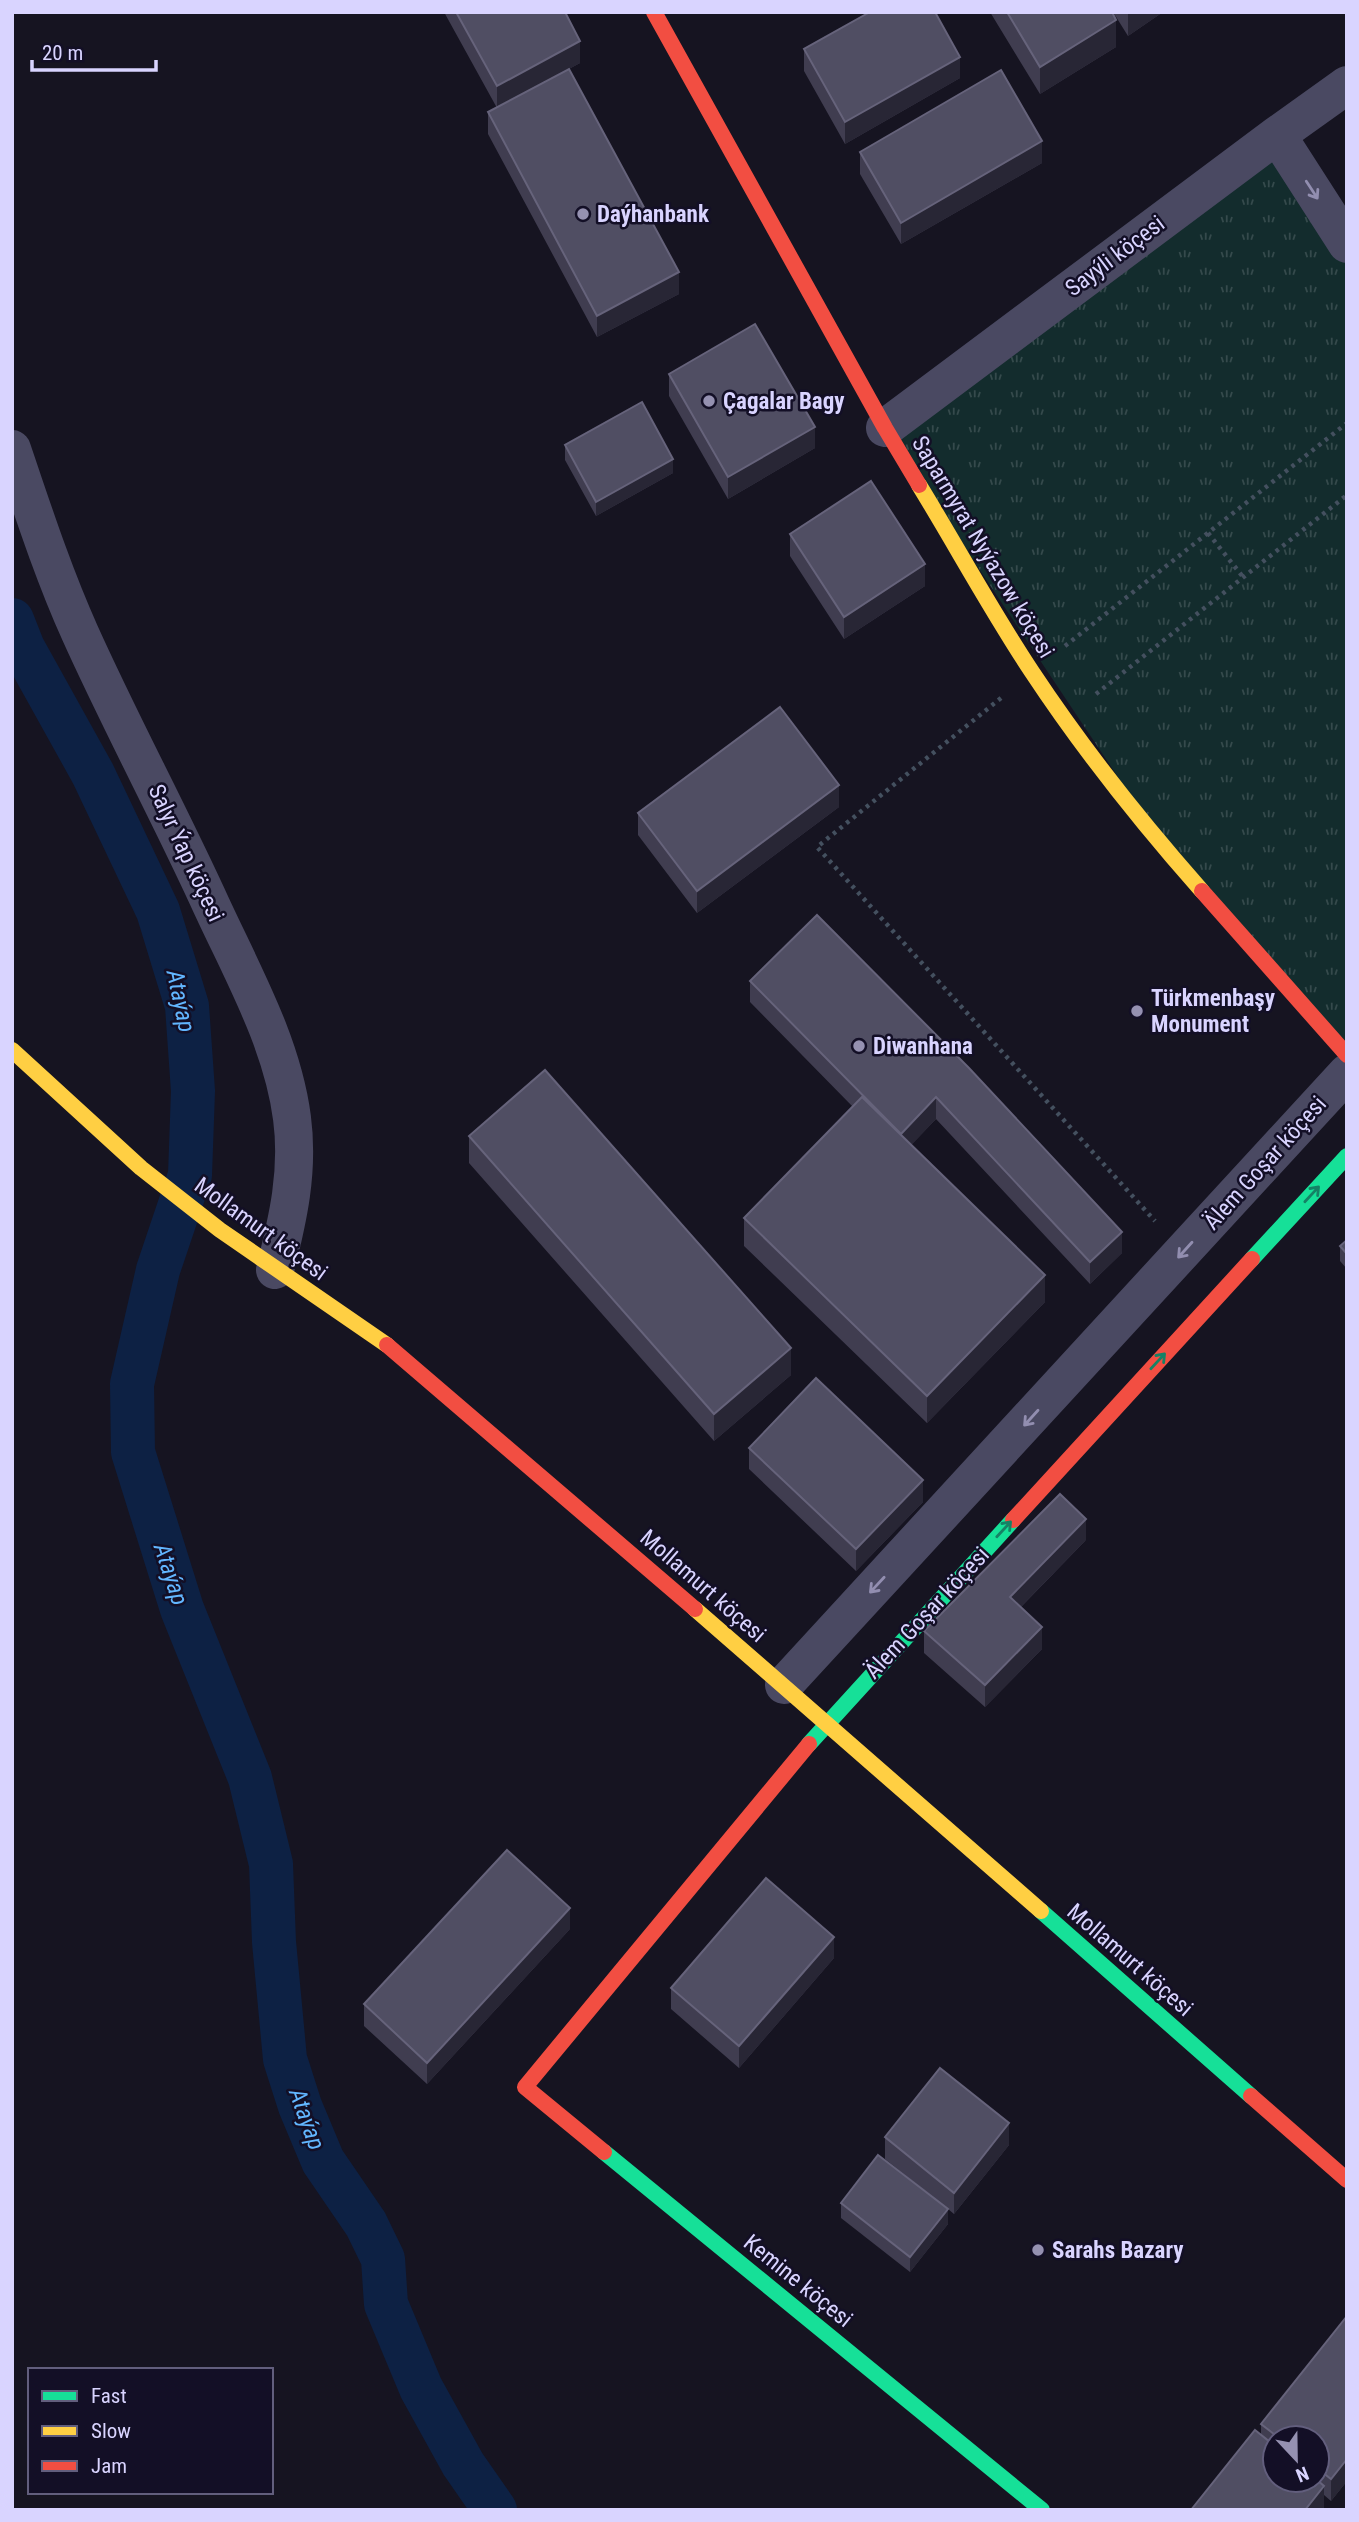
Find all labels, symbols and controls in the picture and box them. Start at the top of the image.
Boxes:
scale bar [32,28,156,72]
text: 20 m [42,41,83,65]
one-way arrow [1305,179,1319,199]
place label: Daýhanbank [597,201,710,228]
marker: Daýhanbank [575,206,591,222]
street label: Sayýli köçesi [1060,210,1170,302]
place label: Çagalar Bagy [723,388,845,415]
marker: Çagalar Bagy [701,393,717,409]
street label: Saparmyrat Nyýazow köçesi [906,431,1060,663]
street label: Salyr Ýap köçesi [142,780,230,926]
water label: Ataýap [161,966,201,1035]
place label: Türkmenbaşy Monument [1151,985,1276,1038]
marker: Türkmenbaşy Monument [1129,1003,1145,1019]
place label: Diwanhana [873,1033,973,1060]
marker: Diwanhana [851,1038,867,1054]
street label: Älem Goşar köçesi [1198,1091,1332,1235]
street label: Mollamurt köçesi [189,1172,333,1286]
one-way arrow [1304,1185,1320,1203]
one-way arrow [1177,1241,1193,1259]
one-way arrow [1150,1353,1166,1371]
one-way arrow [1023,1409,1040,1426]
one-way arrow [996,1521,1013,1538]
street label: Mollamurt köçesi [635,1524,771,1648]
water label: Ataýap [148,1539,194,1608]
street label: Älem Goşar köçesi [859,1542,995,1684]
one-way arrow [869,1576,885,1594]
street label: Mollamurt köçesi [1062,1898,1198,2022]
water label: Ataýap [283,2084,331,2154]
street label: Kemine köçesi [738,2229,858,2333]
place label: Sarahs Bazary [1052,2237,1184,2264]
marker: Sarahs Bazary [1030,2242,1046,2258]
legend [28,2368,273,2494]
text: Fast [91,2384,127,2408]
text: Slow [91,2419,131,2443]
north arrow [1261,2424,1331,2494]
text: Jam [91,2454,127,2478]
text: N [1292,2461,1312,2487]

